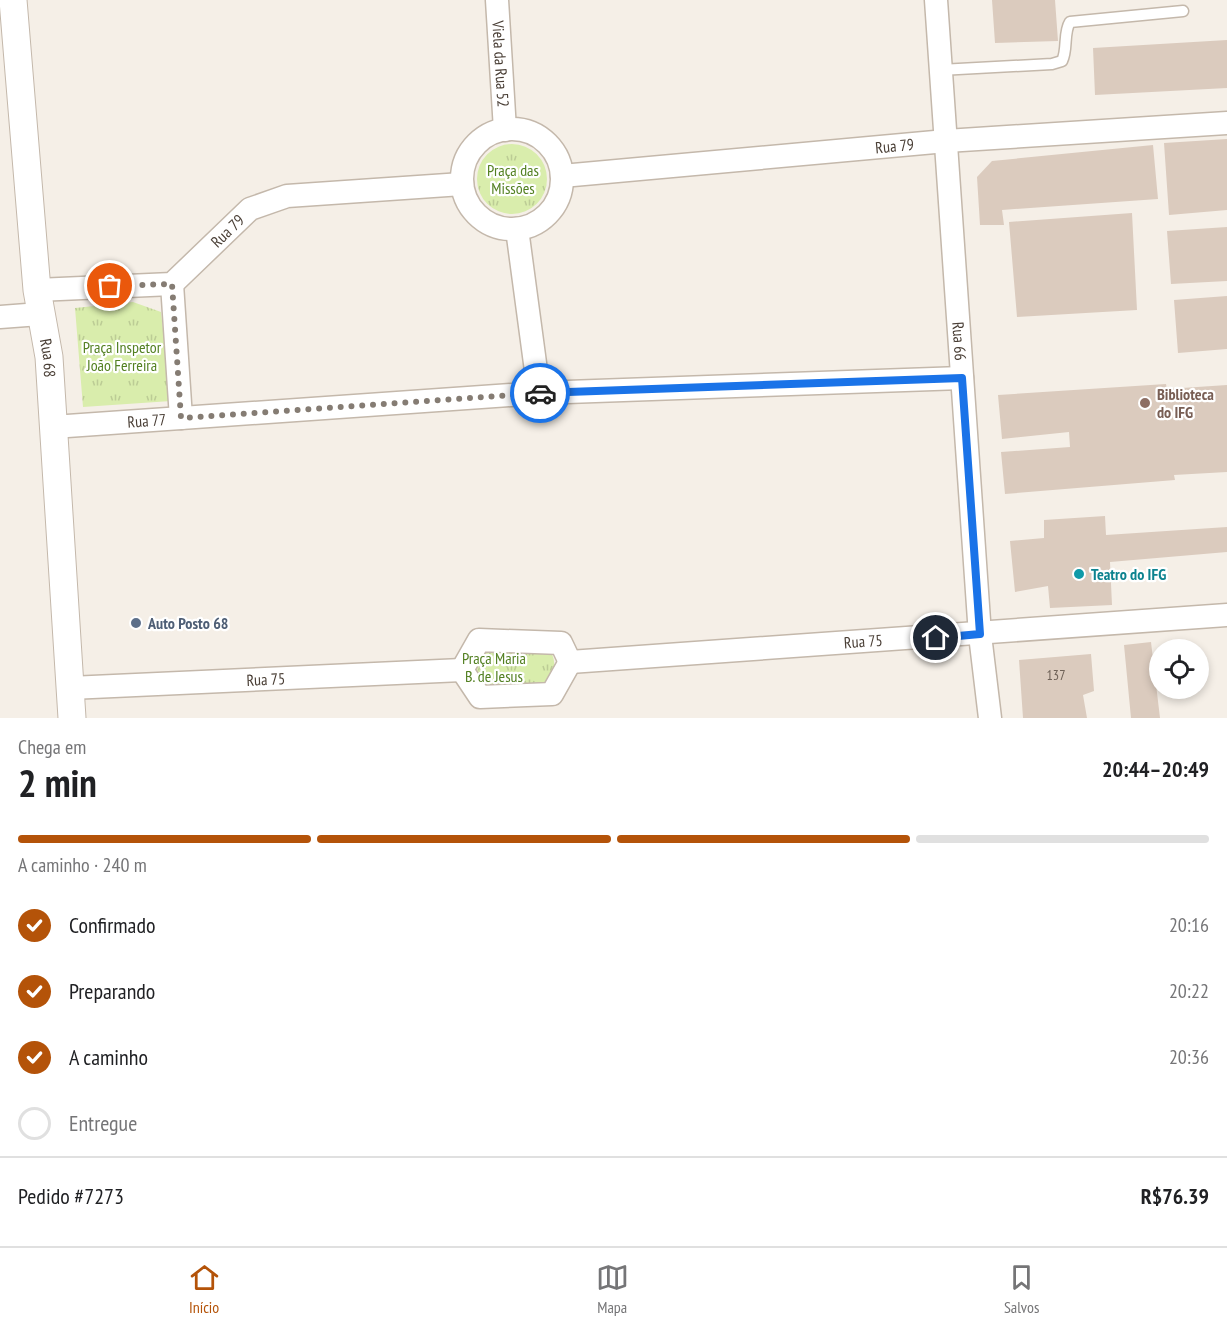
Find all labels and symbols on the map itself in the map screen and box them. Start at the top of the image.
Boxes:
street label: Viela da Rua 52 [488,19,514,108]
street label: Rua 79 [874,134,915,157]
park label: Praça das Missões [487,160,539,198]
street label: Rua 79 [206,210,248,251]
pin [84,260,135,311]
street label: Rua 66 [948,321,971,361]
street label: Rua 68 [36,337,60,378]
park label: Praça Inspetor João Ferreira [83,337,162,375]
courier [510,363,570,423]
place label: Biblioteca do IFG [1157,384,1214,422]
marker: Biblioteca do IFG [1138,396,1152,410]
street label: Rua 77 [127,409,167,432]
place label: Teatro do IFG [1091,564,1166,584]
marker: Teatro do IFG [1072,567,1086,581]
pin [910,612,961,663]
place label: Auto Posto 68 [147,613,228,633]
marker: Auto Posto 68 [129,616,143,630]
street label: Rua 75 [843,630,883,652]
park label: Praça Maria B. de Jesus [462,648,526,686]
house number: 137 [1047,666,1065,684]
street label: Rua 75 [246,668,286,690]

